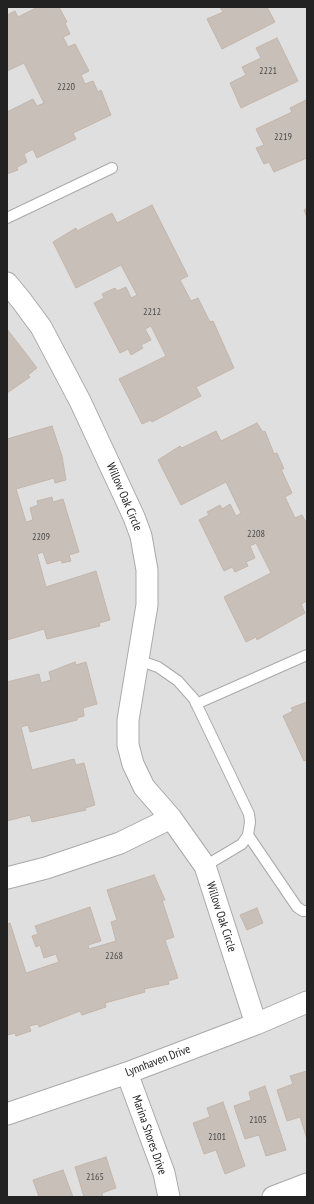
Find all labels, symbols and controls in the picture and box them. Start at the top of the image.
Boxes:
house number: 2221 [259,65,277,77]
house number: 2220 [57,81,75,93]
house number: 2219 [274,131,292,143]
house number: 2212 [143,306,161,318]
street label: Willow Oak Circle [103,461,145,533]
house number: 2208 [247,528,265,540]
house number: 2209 [32,531,50,543]
street label: Willow Oak Circle [203,880,239,954]
house number: 2268 [105,950,123,962]
street label: Lynnhaven Drive [123,1042,193,1080]
street label: Marina Shores Drive [129,1093,169,1177]
house number: 2105 [249,1114,267,1126]
house number: 2101 [208,1131,226,1143]
house number: 2165 [86,1171,104,1183]

